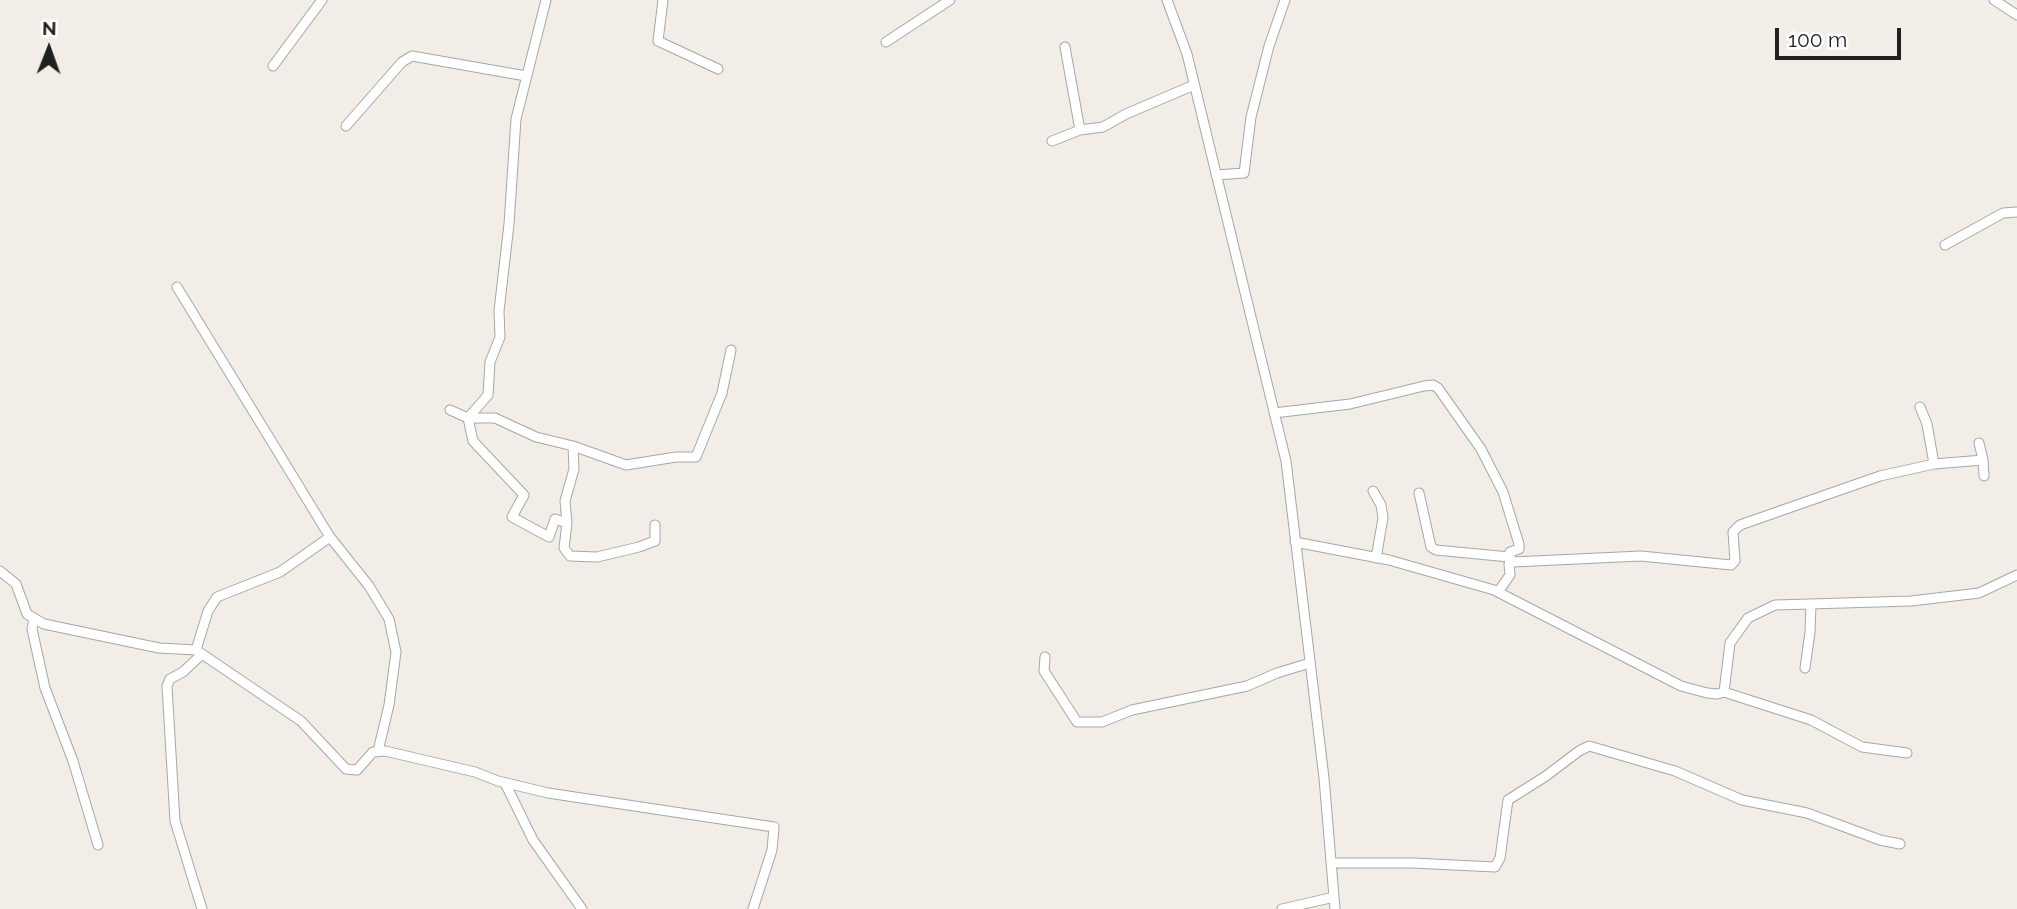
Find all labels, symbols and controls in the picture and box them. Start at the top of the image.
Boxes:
north arrow [14,14,84,84]
scale bar [1779,14,1905,58]
text: N [42,17,57,39]
text: 100 m [1788,27,1847,52]

